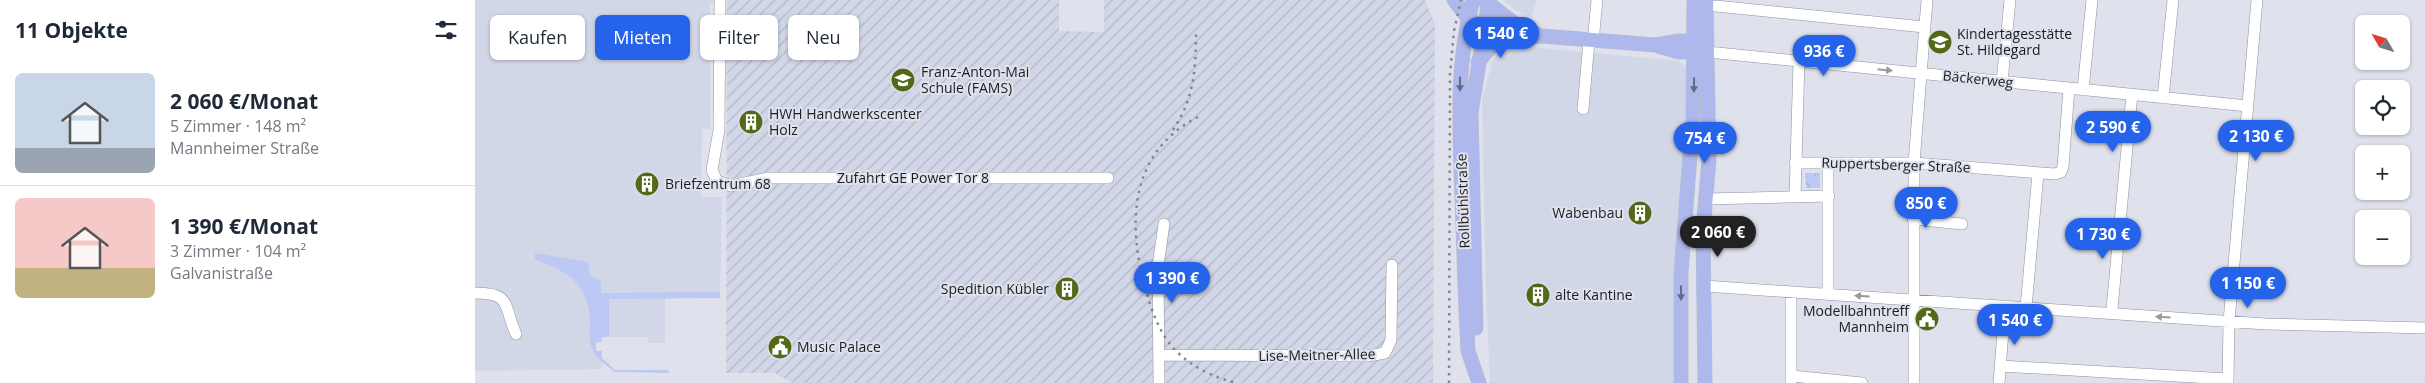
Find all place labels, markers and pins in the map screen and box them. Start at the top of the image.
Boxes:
pin: 1 540 € [1455,17,1547,59]
place label: Kindertagesstätte St. Hildegard [1957,24,2072,59]
school or university icon: Kindertagesstätte St. Hildegard [1927,29,1953,55]
pin: 936 € [1789,34,1859,77]
place label: Franz-Anton-Mai Schule (FAMS) [921,62,1029,97]
school or university icon: Franz-Anton-Mai Schule (FAMS) [890,67,916,93]
place label: HWH Handwerkscenter Holz [769,104,922,139]
building icon: HWH Handwerkscenter Holz [738,109,764,135]
pin: 2 590 € [2067,110,2159,153]
pin: 2 130 € [2210,120,2302,162]
pin: 754 € [1670,121,1740,164]
building icon: Briefzentrum 68 [634,171,660,197]
place label: Briefzentrum 68 [665,174,771,193]
pin: 850 € [1891,186,1961,229]
building icon: Wabenbau [1627,200,1653,226]
place label: Wabenbau [1552,203,1623,222]
pin: 2 060 € [1672,216,1764,258]
pin: 1 730 € [2057,218,2149,260]
pin: 1 390 € [1126,262,1218,304]
pin: 1 150 € [2202,266,2294,309]
building icon: Spedition Kübler [1054,276,1080,302]
place label: Spedition Kübler [941,279,1049,298]
building icon: alte Kantine [1525,282,1551,308]
place label: alte Kantine [1555,285,1633,304]
place label: Modellbahntreff Mannheim [1803,301,1911,336]
pin: 1 540 € [1969,304,2061,346]
public building icon: Modellbahntreff Mannheim [1914,306,1940,332]
public building icon: Music Palace [767,334,793,360]
place label: Music Palace [797,337,881,356]

